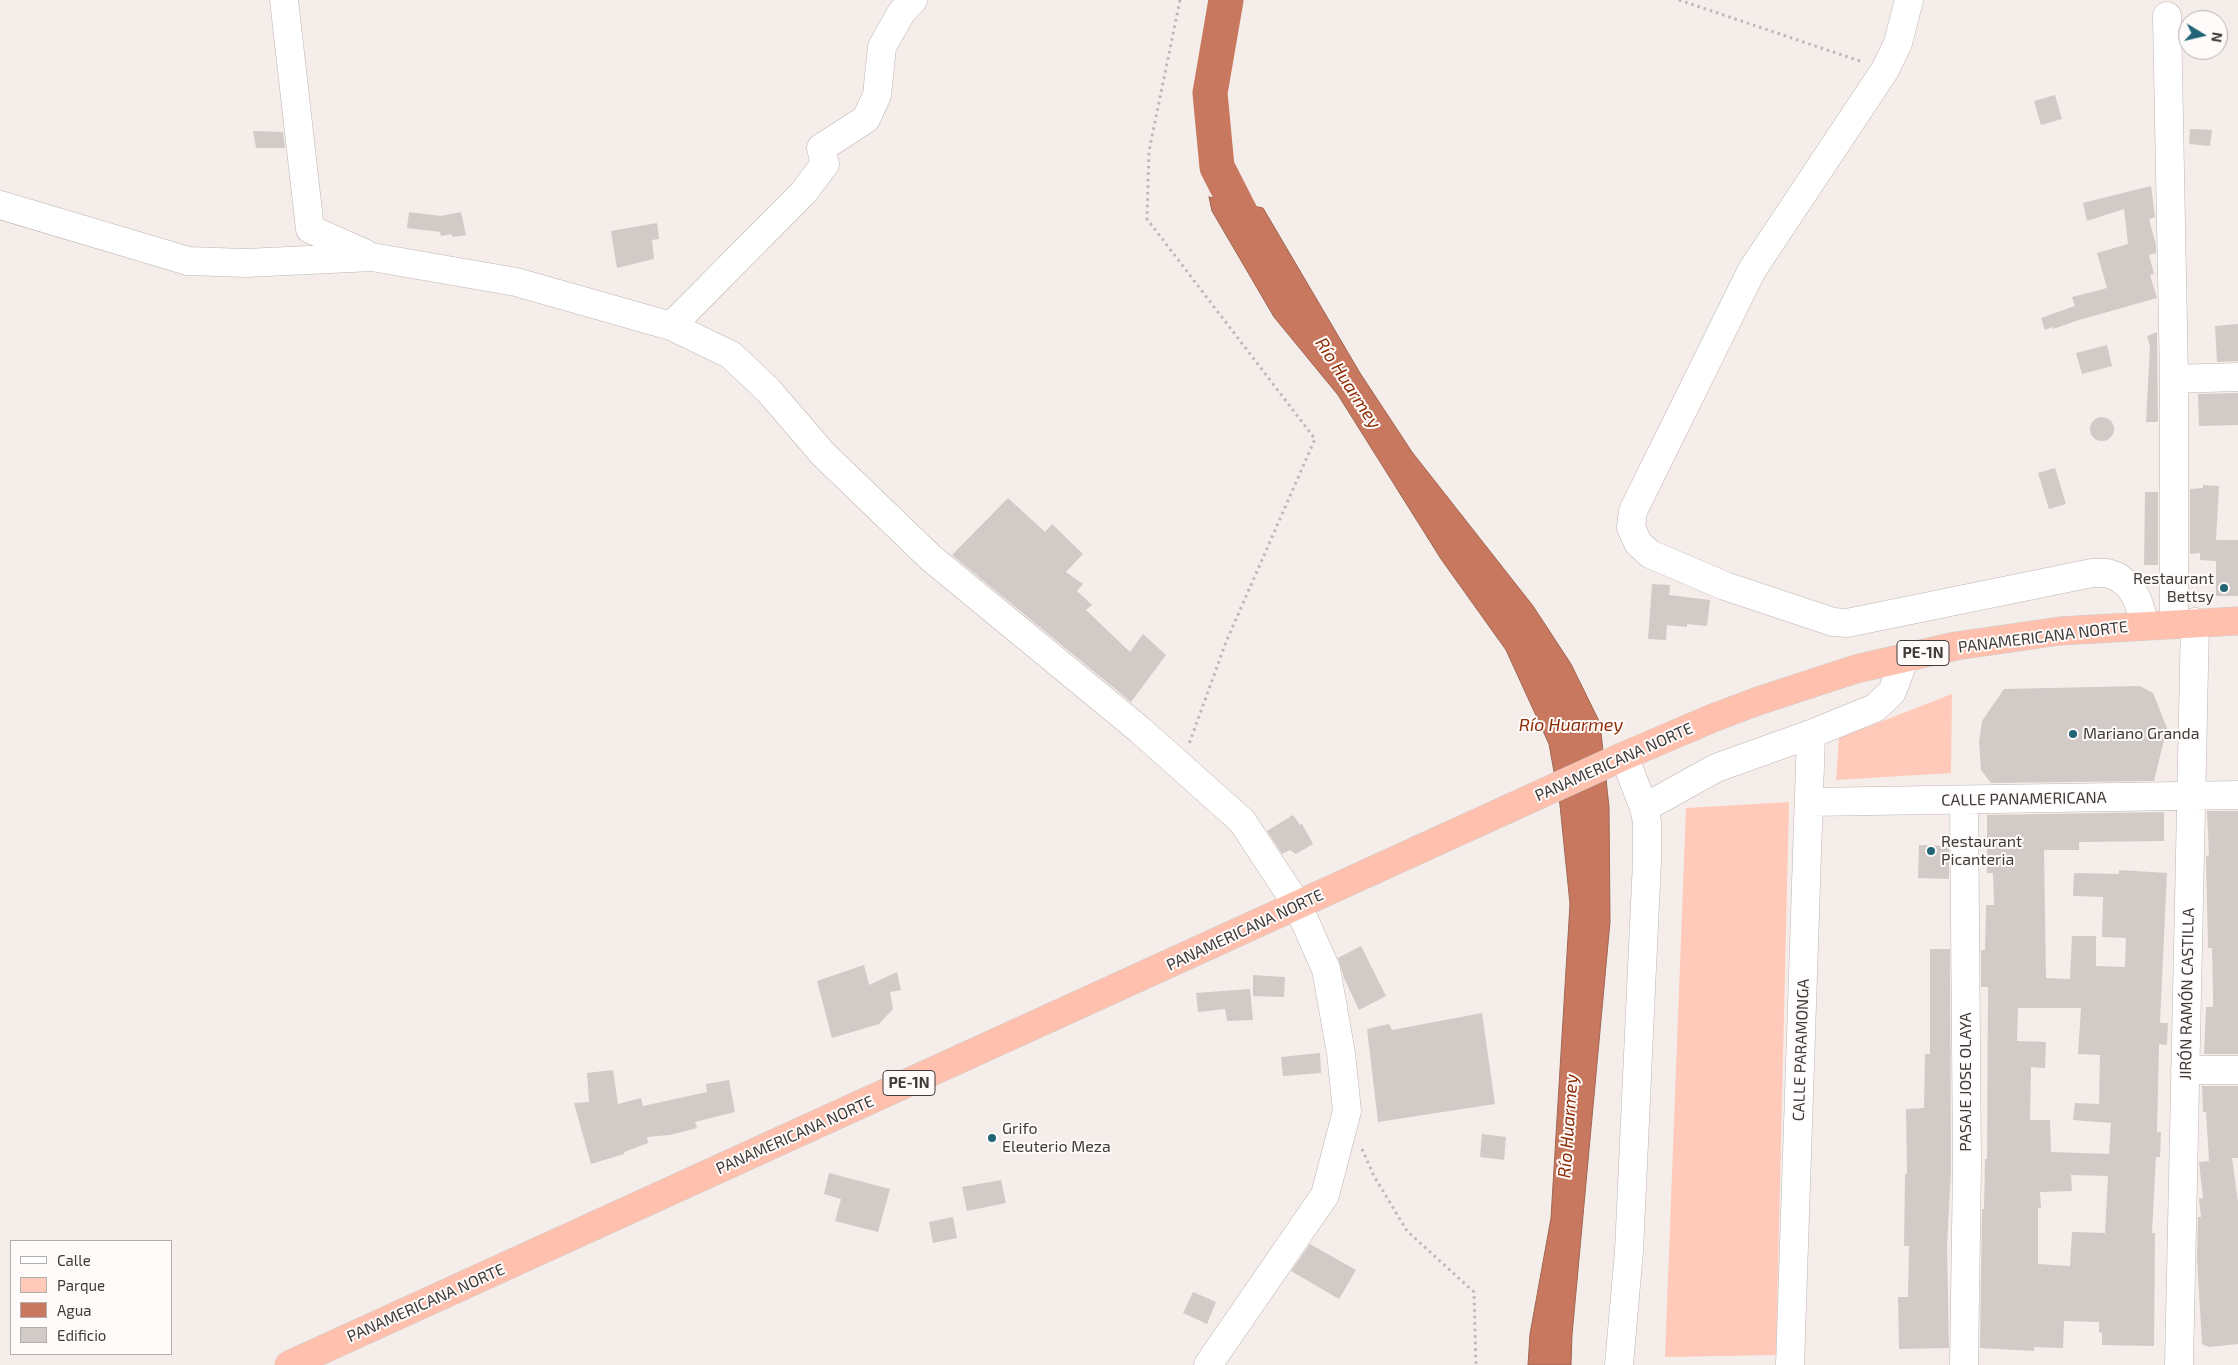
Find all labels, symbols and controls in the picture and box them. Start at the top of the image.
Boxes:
north arrow [2178,10,2228,60]
text: N [2208,31,2227,44]
water label: Río Huarmey [1310,333,1386,433]
place label: Restaurant Bettsy [2133,569,2214,607]
marker: Restaurant Bettsy [2218,582,2230,594]
street label: PANAMERICANA NORTE [1957,617,2129,657]
road number: PE-1N [1897,640,1949,666]
water label: Río Huarmey [1519,714,1623,736]
street label: PANAMERICANA NORTE [1532,718,1696,806]
place label: Mariano Granda [2083,724,2199,744]
marker: Mariano Granda [2067,728,2079,740]
street label: CALLE PANAMERICANA [1941,788,2107,810]
place label: Restaurant Picanteria [1941,832,2022,870]
marker: Restaurant Picanteria [1925,845,1937,857]
street label: PANAMERICANA NORTE [1163,885,1327,975]
street label: JIRÓN RAMÓN CASTILLA [2176,908,2198,1080]
street label: CALLE PARAMONGA [1789,978,1813,1122]
street label: PASAJE JOSE OLAYA [1956,1012,1976,1152]
road number: PE-1N [883,1070,935,1096]
water label: Río Huarmey [1554,1073,1582,1179]
street label: PANAMERICANA NORTE [713,1091,877,1179]
place label: Grifo Eleuterio Meza [1002,1119,1111,1157]
marker: Grifo Eleuterio Meza [986,1132,998,1144]
legend [10,1240,172,1355]
text: Calle [57,1251,91,1269]
street label: PANAMERICANA NORTE [344,1259,508,1347]
text: Parque [57,1276,105,1294]
text: Agua [57,1301,92,1319]
text: Edificio [57,1326,106,1344]

